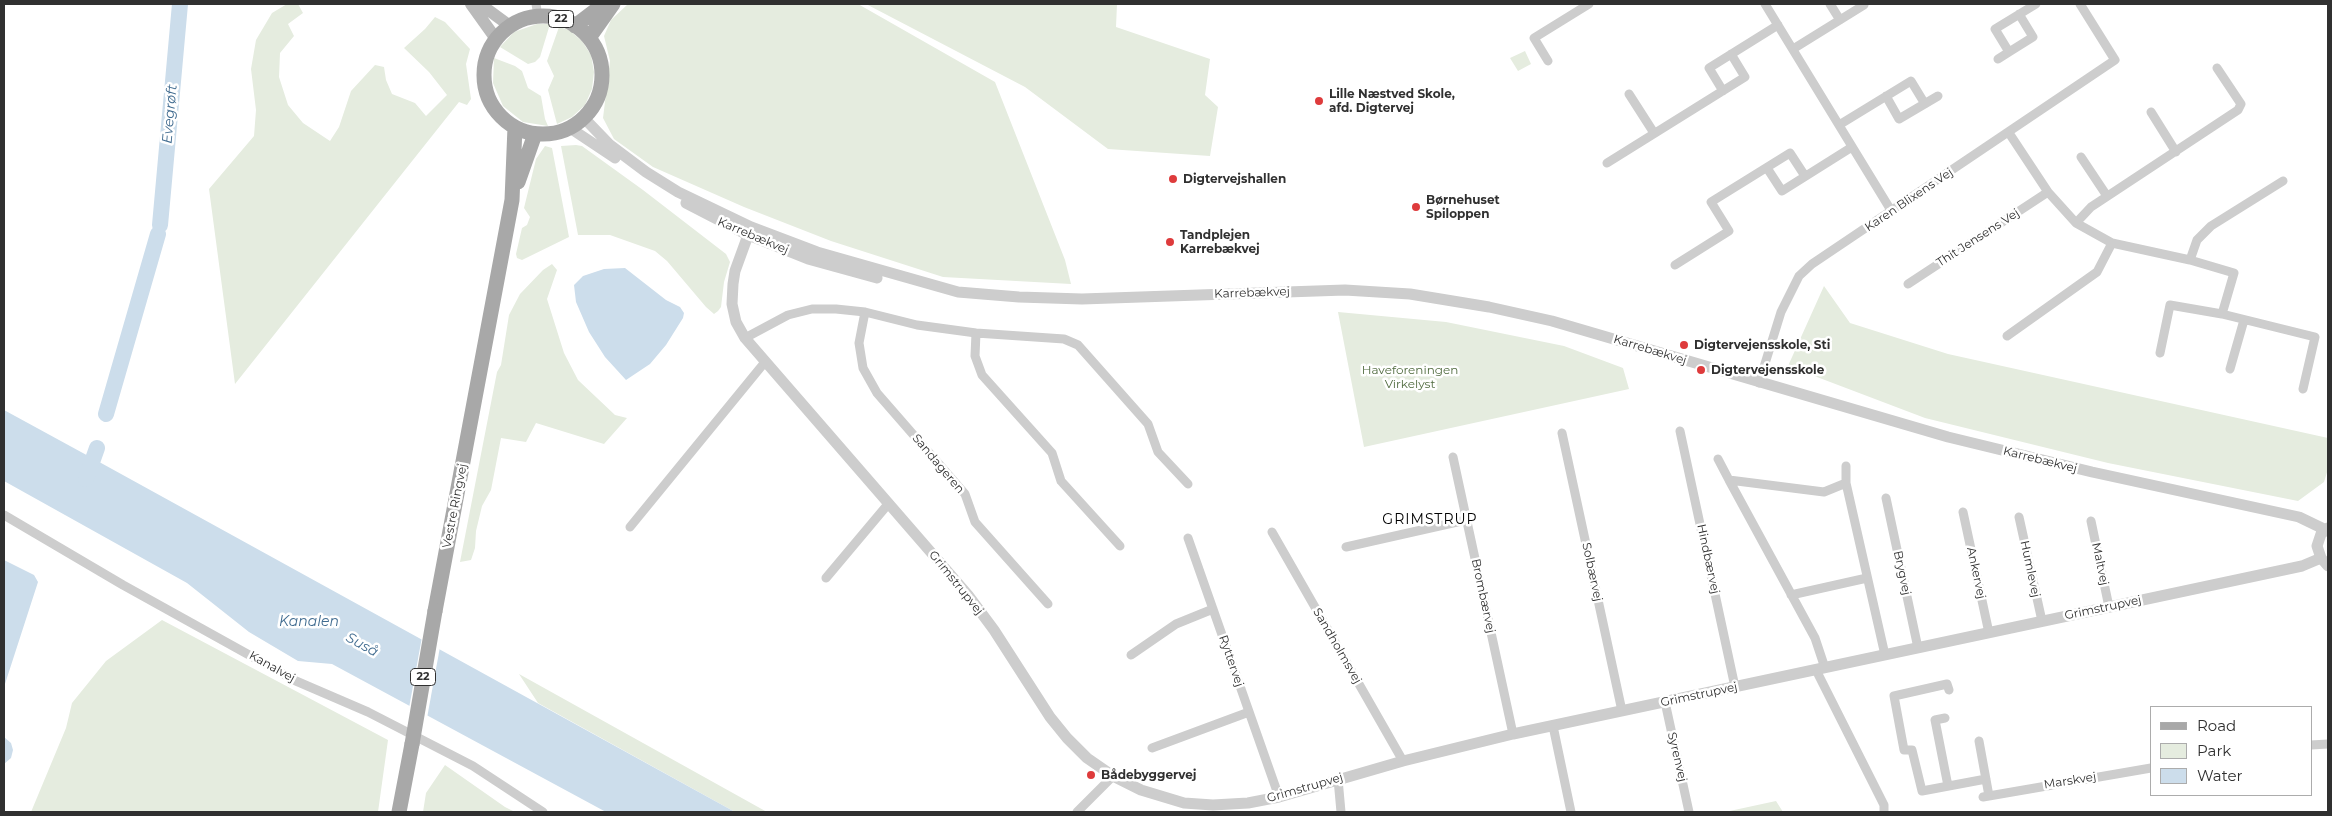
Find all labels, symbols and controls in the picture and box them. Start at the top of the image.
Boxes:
road number: 22 [548,10,574,28]
water label: Evegrøft [159,84,181,144]
place label: Lille Næstved Skole, afd. Digtervej [1329,87,1455,115]
marker: Lille Næstved Skole, afd. Digtervej [1313,95,1325,107]
street label: Karen Blixens Vej [1862,165,1956,235]
place label: Digtervejshallen [1183,172,1286,186]
marker: Digtervejshallen [1167,173,1179,185]
place label: Børnehuset Spiloppen [1426,193,1500,221]
marker: Børnehuset Spiloppen [1410,201,1422,213]
street label: Thit Jensens Vej [1934,206,2022,270]
street label: Karrebækvej [715,215,791,257]
place label: Tandplejen Karrebækvej [1180,228,1260,256]
marker: Tandplejen Karrebækvej [1164,236,1176,248]
street label: Karrebækvej [1214,284,1290,302]
street label: Karrebækvej [1612,332,1688,368]
place label: Digtervejensskole, Sti [1694,338,1830,352]
marker: Digtervejensskole, Sti [1678,339,1690,351]
park label: Haveforeningen Virkelyst [1362,363,1458,391]
place label: Digtervejensskole [1711,363,1824,377]
marker: Digtervejensskole [1695,364,1707,376]
street label: Sandageren [909,431,967,497]
street label: Karrebækvej [2002,444,2078,476]
street label: Vestre Ringvej [440,463,470,549]
district label: GRIMSTRUP [1381,512,1479,528]
street label: Hindbærvej [1694,523,1722,595]
street label: Humlevej [2017,539,2043,599]
street label: Solbærvej [1579,541,1605,603]
street label: Maltvej [2088,541,2112,587]
street label: Ankervej [1963,546,1989,600]
street label: Grimstrupvej [926,548,986,618]
street label: Brygvej [1890,549,1914,597]
street label: Brombærvej [1468,558,1498,634]
street label: Grimstrupvej [2063,593,2143,623]
street label: Sandholmsvej [1310,606,1364,686]
water label: Kanalen [279,614,339,630]
water label: Suså [343,629,381,661]
street label: Ryttervej [1215,633,1247,689]
street label: Kanalvej [246,648,298,686]
road number: 22 [410,669,436,686]
street label: Grimstrupvej [1659,680,1739,710]
legend [2150,706,2312,796]
text: Road [2197,716,2236,735]
street label: Syrenvej [1664,731,1690,783]
text: Park [2197,741,2231,760]
text: Water [2197,766,2243,785]
place label: Bådebyggervej [1101,768,1196,782]
marker: Bådebyggervej [1085,769,1097,781]
street label: Grimstrupvej [1265,770,1345,806]
street label: Marskvej [2043,770,2097,792]

